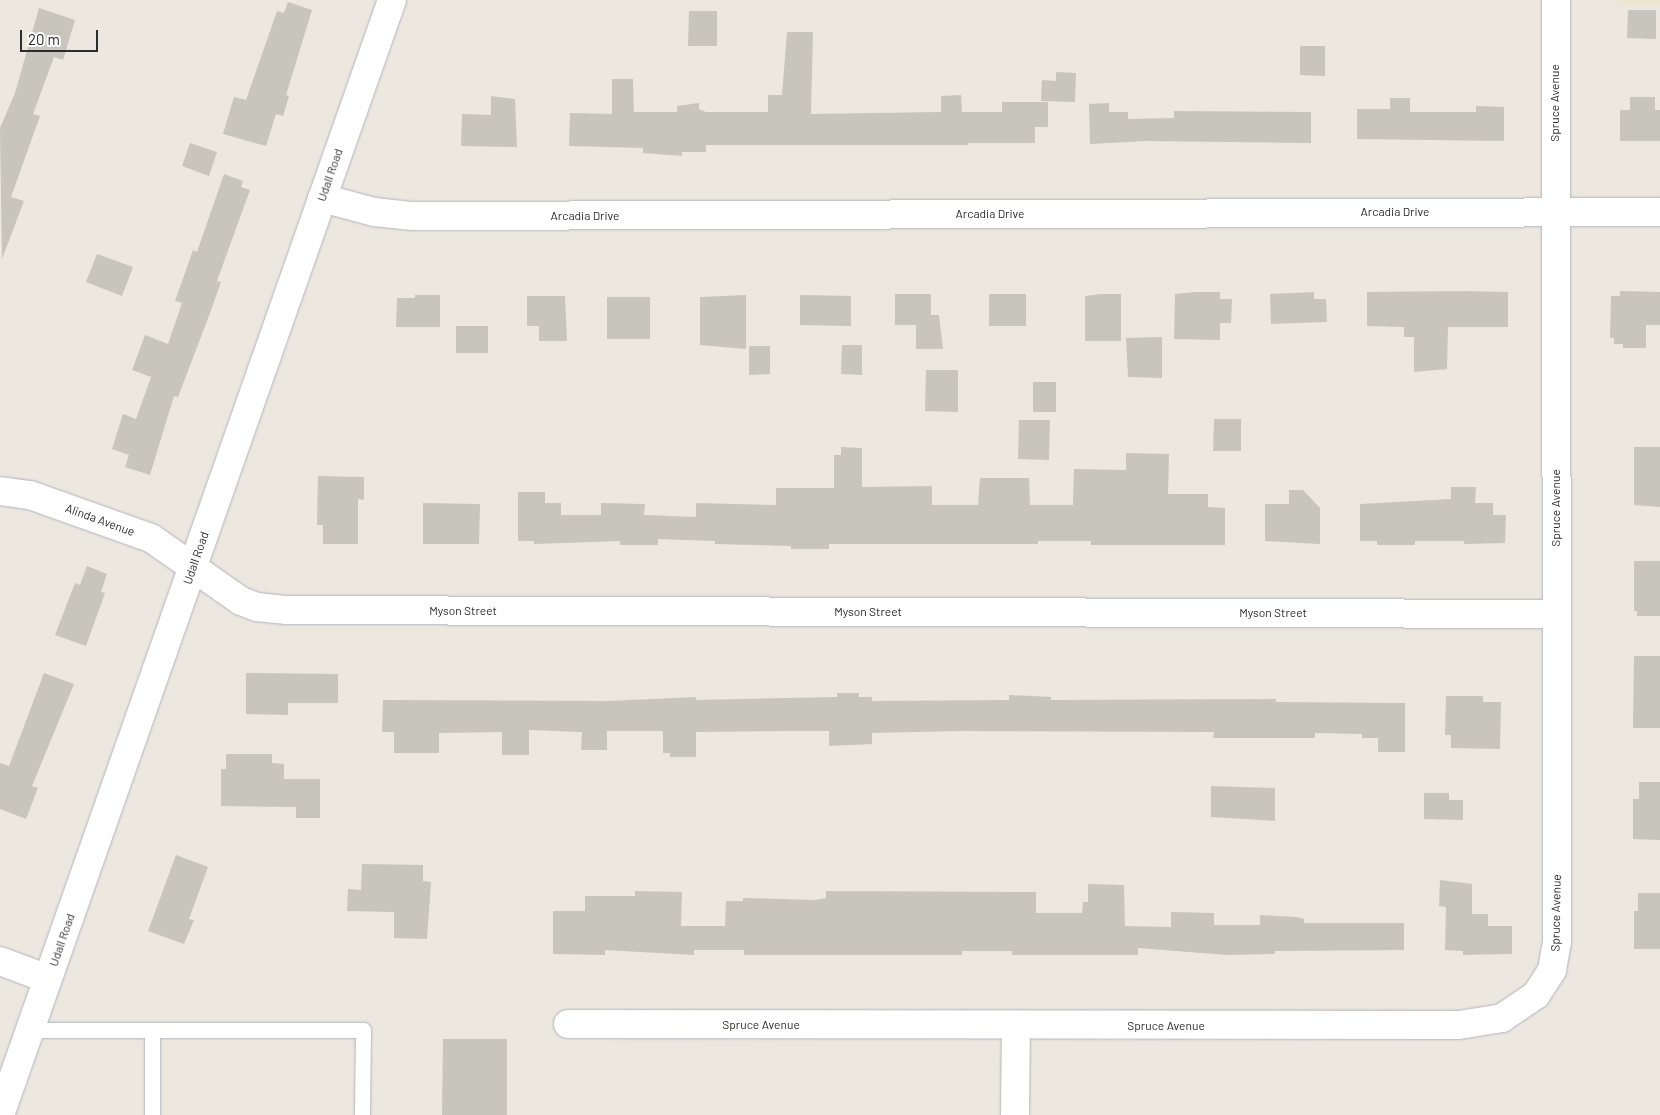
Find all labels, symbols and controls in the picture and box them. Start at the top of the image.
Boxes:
scale bar [22,20,100,52]
text: 20 m [28,30,60,48]
street label: Spruce Avenue [1548,64,1562,142]
street label: Udall Road [314,147,346,203]
street label: Arcadia Drive [1361,205,1429,219]
street label: Arcadia Drive [956,207,1024,221]
street label: Arcadia Drive [551,209,619,223]
street label: Spruce Avenue [1549,469,1563,547]
street label: Alinda Avenue [63,501,137,539]
street label: Udall Road [180,530,212,586]
street label: Myson Street [429,604,497,618]
street label: Myson Street [834,605,902,619]
street label: Myson Street [1239,606,1307,620]
street label: Spruce Avenue [1548,874,1564,952]
street label: Udall Road [46,912,78,968]
street label: Spruce Avenue [722,1018,800,1032]
street label: Spruce Avenue [1127,1019,1205,1033]

